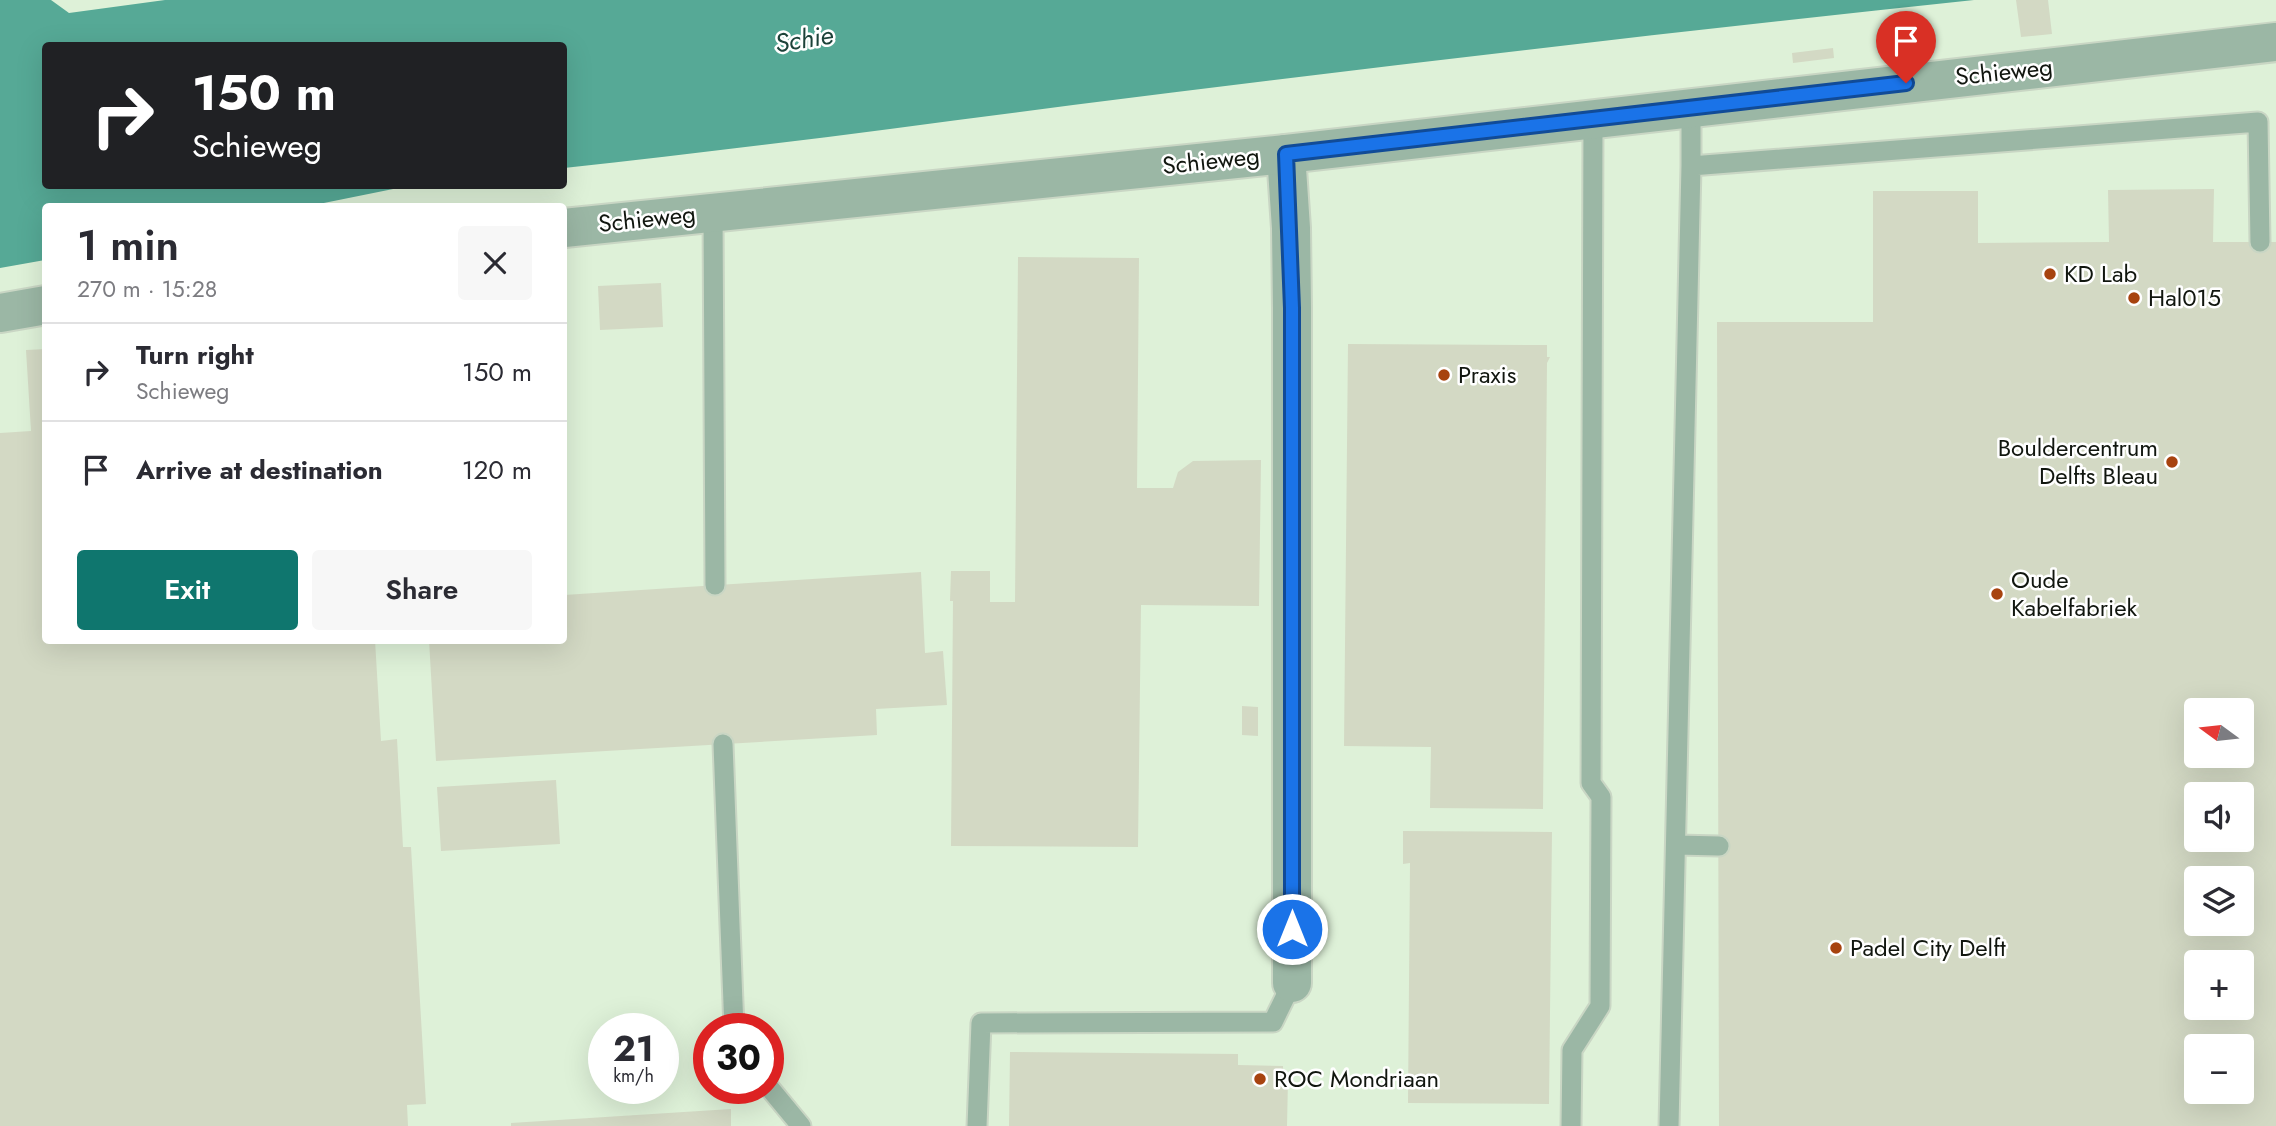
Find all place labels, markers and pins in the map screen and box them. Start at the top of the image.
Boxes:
pin [1876,11,1936,83]
place label: KD Lab [2064,256,2137,291]
marker: KD Lab [2042,266,2058,282]
place label: Hal015 [2148,280,2221,315]
marker: Hal015 [2126,290,2142,306]
place label: Praxis [1458,357,1516,392]
marker: Praxis [1436,367,1452,383]
place label: Bouldercentrum Delfts Bleau [1998,430,2158,493]
marker: Bouldercentrum Delfts Bleau [2164,454,2180,470]
place label: Oude Kabelfabriek [2011,562,2138,625]
marker: Oude Kabelfabriek [1989,586,2005,602]
place label: Padel City Delft [1850,930,2006,965]
marker: Padel City Delft [1828,940,1844,956]
place label: ROC Mondriaan [1274,1061,1439,1096]
marker: ROC Mondriaan [1252,1071,1268,1087]

